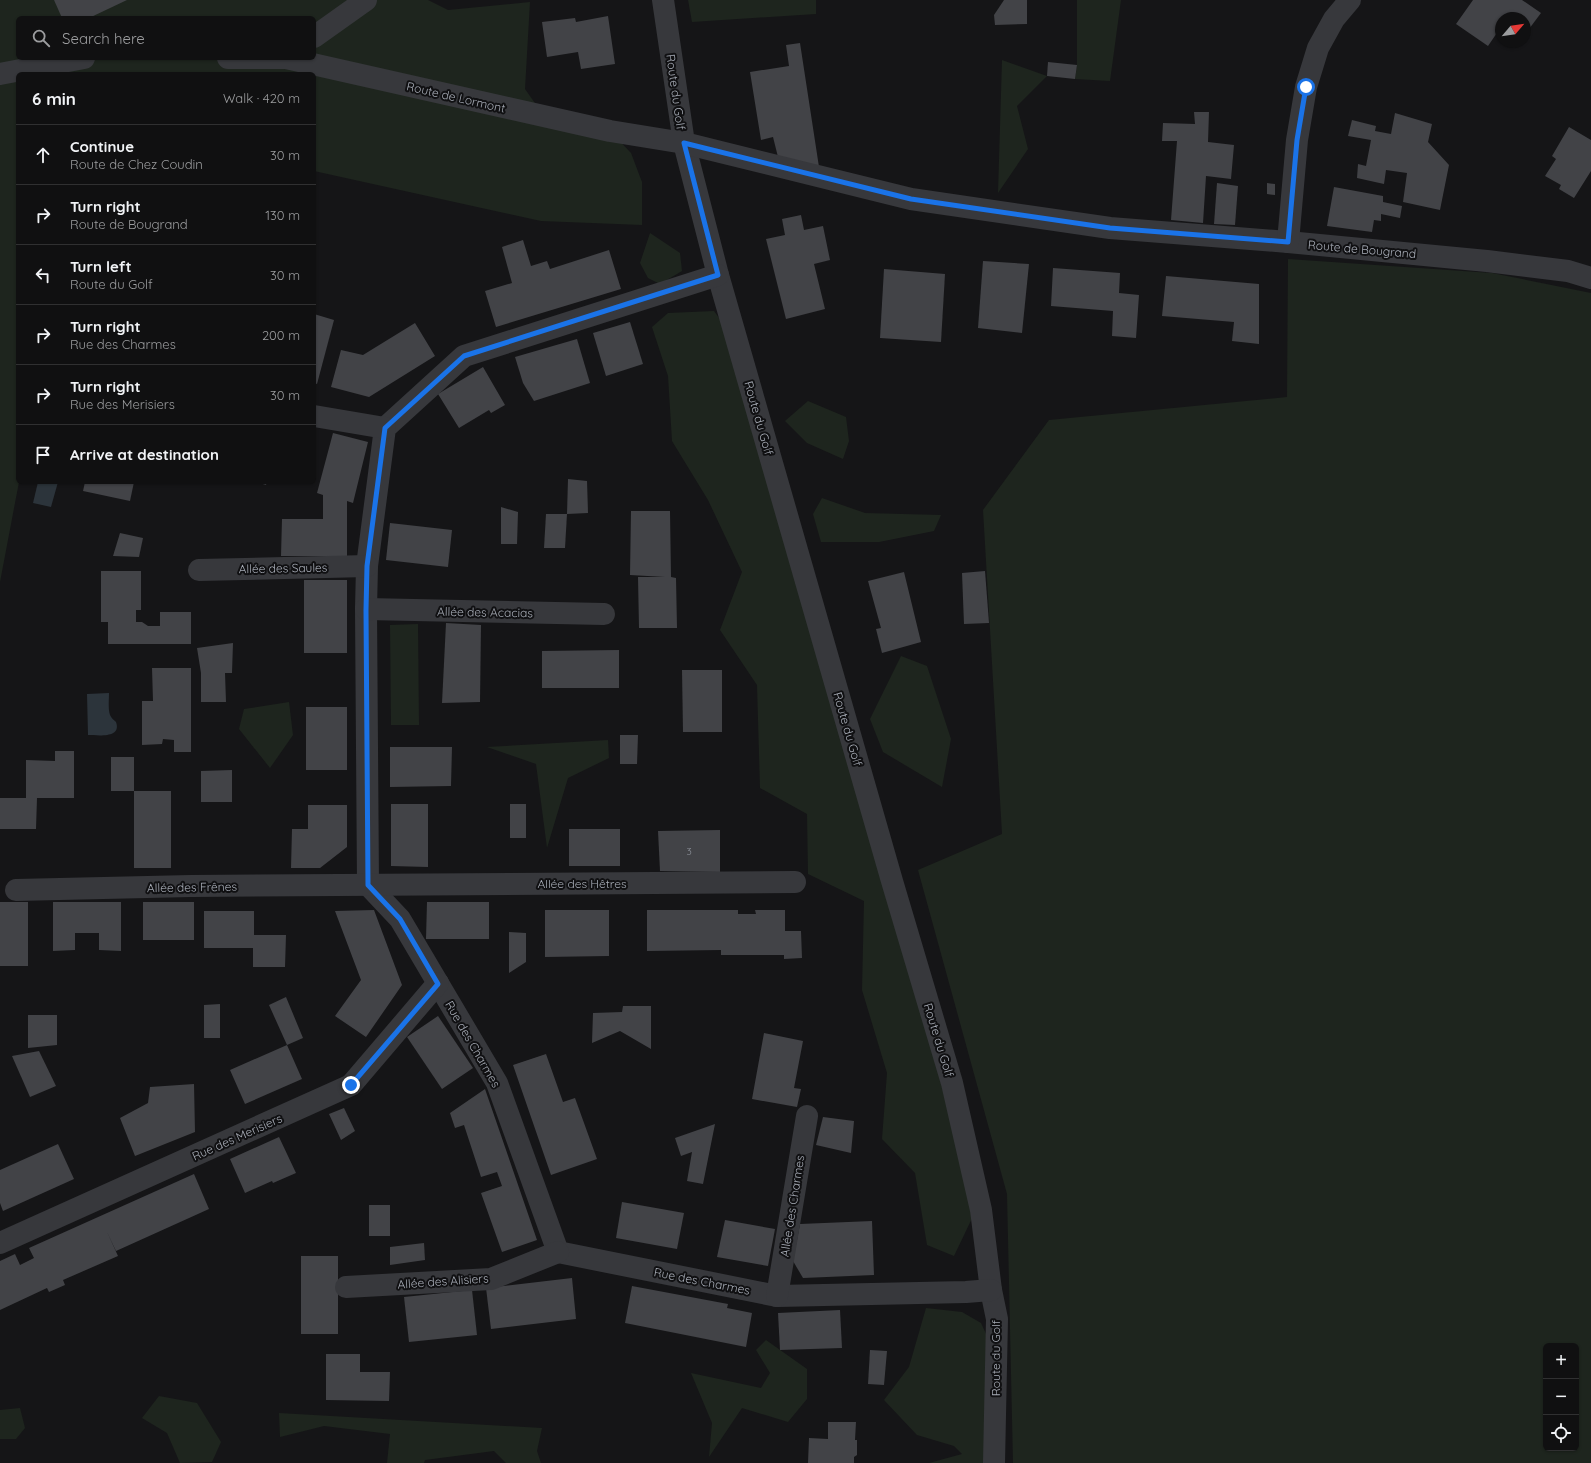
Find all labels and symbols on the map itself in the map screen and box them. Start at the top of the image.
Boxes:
north arrow [1495,12,1531,48]
street label: Route du Golf [663,53,689,132]
street label: Route de Lormont [405,78,507,116]
route start [1297,78,1315,96]
street label: Route de Bougrand [1307,237,1417,261]
street label: Route du Golf [741,379,777,457]
street label: Allée des Saules [239,560,328,576]
street label: Allée des Acacias [437,604,533,620]
street label: Route du Golf [830,690,866,768]
house number: 3 [686,845,692,858]
street label: Allée des Hêtres [537,876,627,891]
street label: Allée des Frênes [147,879,238,895]
street label: Rue des Charmes [442,998,504,1090]
street label: Route du Golf [921,1001,958,1079]
route end [342,1076,360,1094]
street label: Rue des Merisiers [190,1110,285,1164]
street label: Allée des Charmes [777,1154,808,1258]
street label: Rue des Charmes [653,1264,752,1298]
street label: Allée des Alisiers [397,1270,489,1292]
street label: Route du Golf [988,1319,1003,1396]

